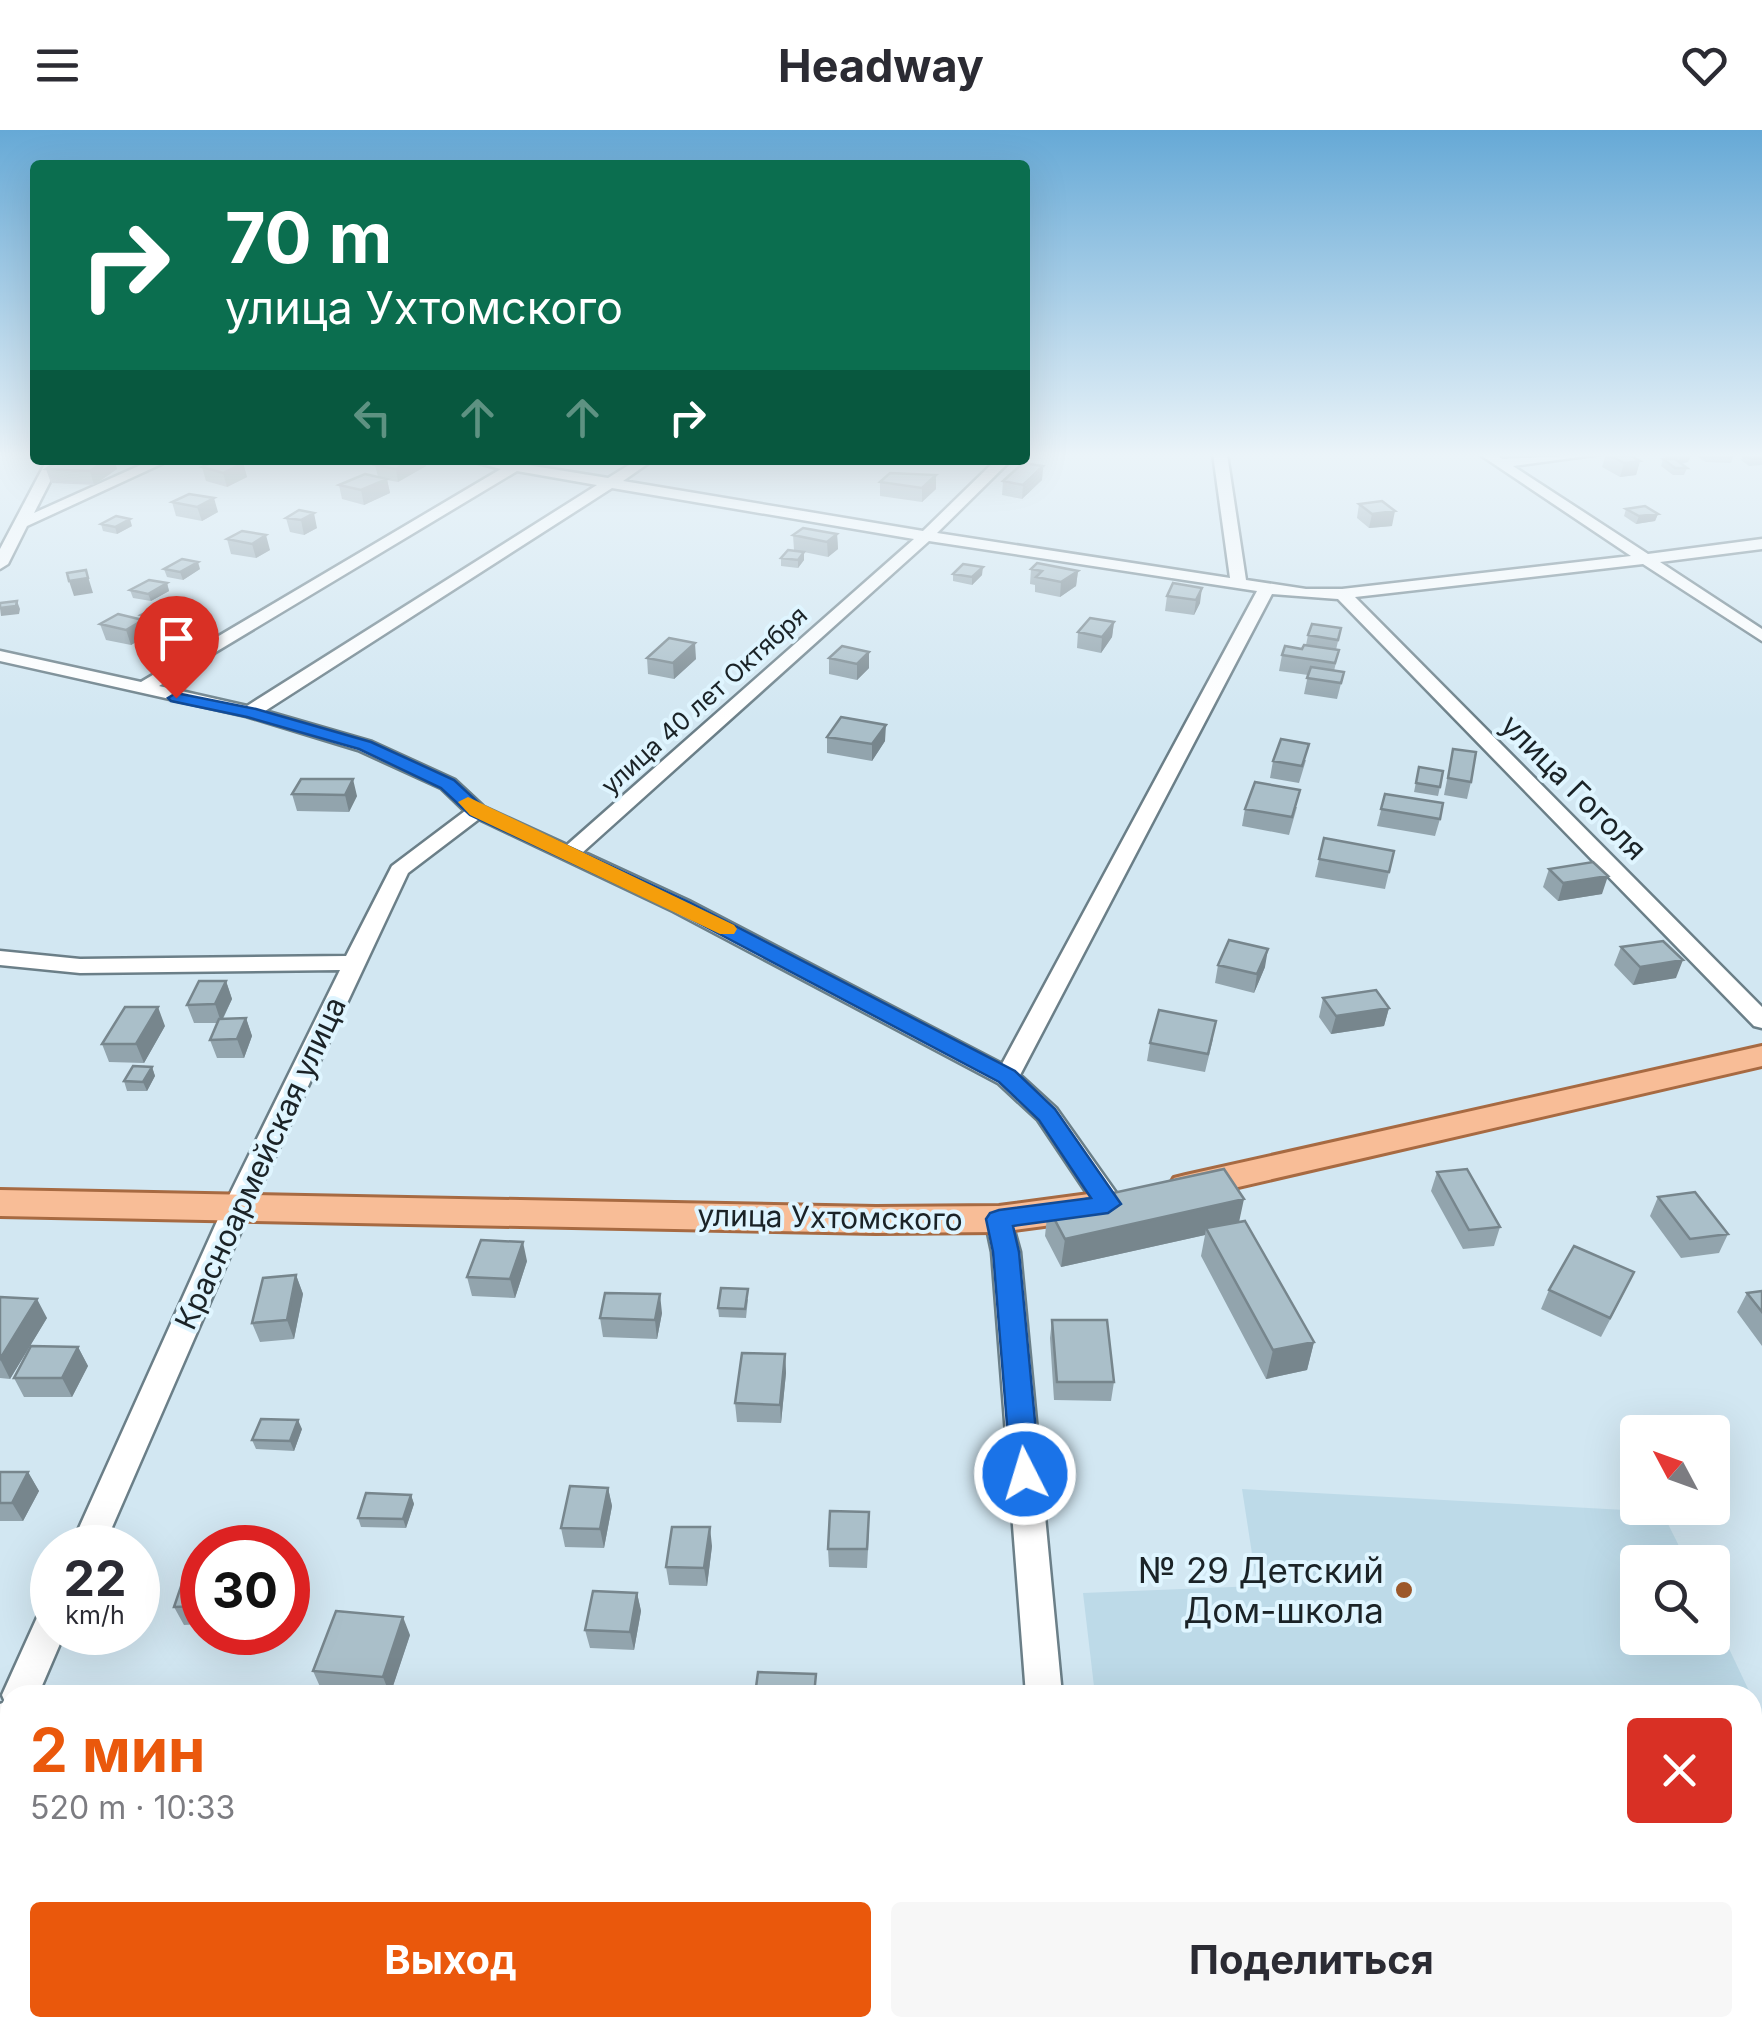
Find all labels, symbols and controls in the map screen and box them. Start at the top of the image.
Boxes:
icon: menu [30,38,85,93]
text: Headway [778,38,984,93]
icon: heart [1677,38,1732,93]
text: 70 m [225,195,392,280]
icon: right [60,200,190,330]
text: улица Ухтомского [225,280,623,335]
icon: left [345,390,400,445]
icon: ahead [450,390,505,445]
icon: ahead [555,390,610,445]
icon: right [660,390,715,445]
pin [134,596,219,699]
street label: улица 40 лет Октября [595,600,813,800]
icon: arrive [149,611,204,666]
street label: улица Гоголя [1494,707,1654,867]
street label: Красноармейская улица [167,991,353,1335]
street label: улица Ухтомского [697,1197,963,1237]
north arrow [1620,1415,1730,1525]
map controls [1620,1415,1730,1655]
position arrow [973,1422,1077,1526]
speed limit sign: 30 [180,1525,310,1655]
button: search [1620,1545,1730,1655]
text: 22 [64,1548,127,1608]
place label: № 29 Детский Дом-школа [1138,1549,1384,1631]
marker: № 29 Детский Дом-школа [1393,1579,1415,1601]
text: km/h [65,1600,125,1630]
text: 2 мин [30,1714,205,1786]
button: close [1627,1718,1732,1823]
text: 520 m · 10:33 [30,1788,235,1827]
button: Выход [30,1902,871,2017]
button: Поделиться [891,1902,1732,2017]

